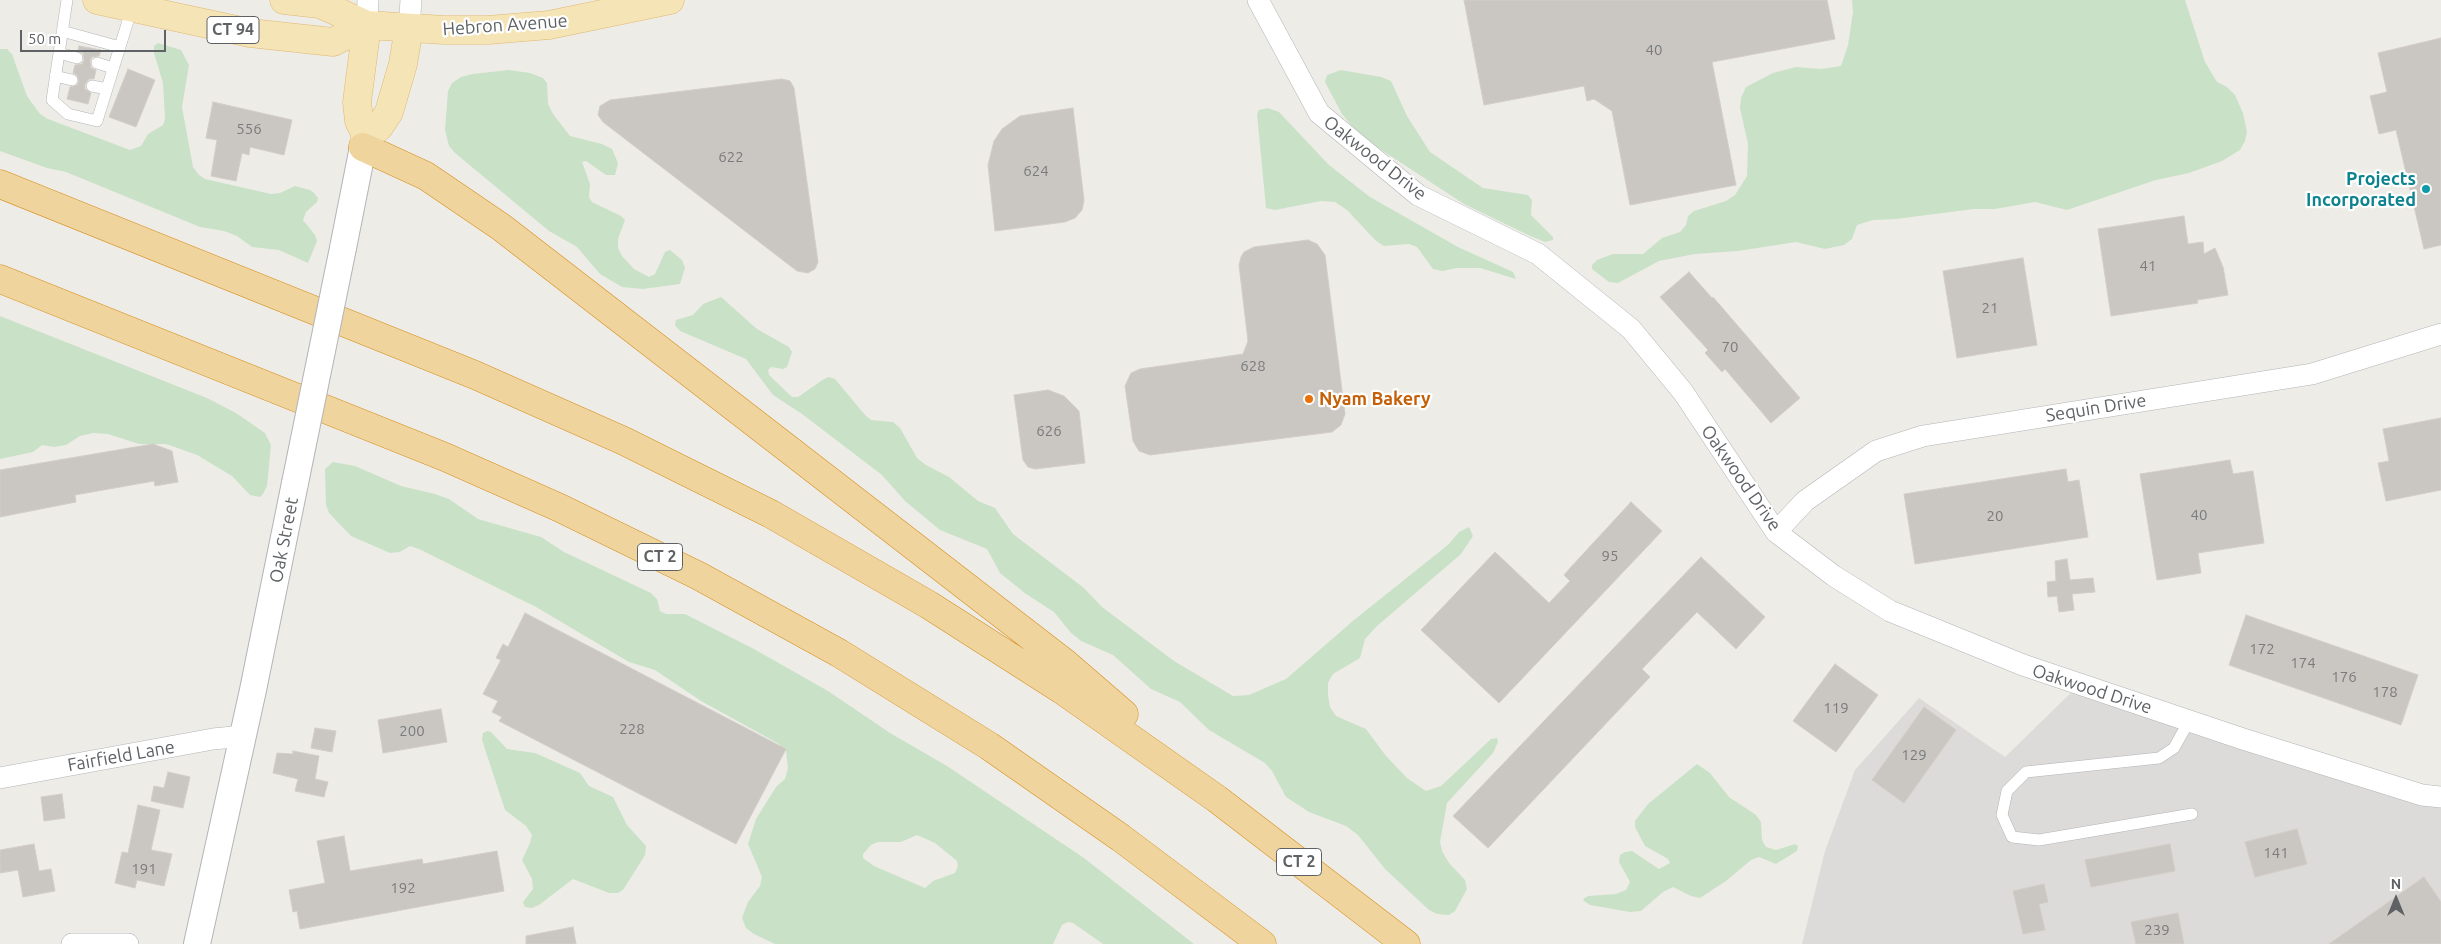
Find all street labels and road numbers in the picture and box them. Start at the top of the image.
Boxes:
street label: Hebron Avenue [442,10,568,40]
road number: CT 94 [207,16,259,44]
street label: Oakwood Drive [1319,111,1431,205]
street label: Sequin Drive [2044,389,2148,427]
street label: Oakwood Drive [1696,421,1786,535]
street label: Oak Street [265,495,303,585]
road number: CT 2 [638,544,682,570]
street label: Oakwood Drive [2029,659,2155,719]
street label: Fairfield Lane [66,736,176,776]
road number: CT 2 [1276,849,1322,876]

